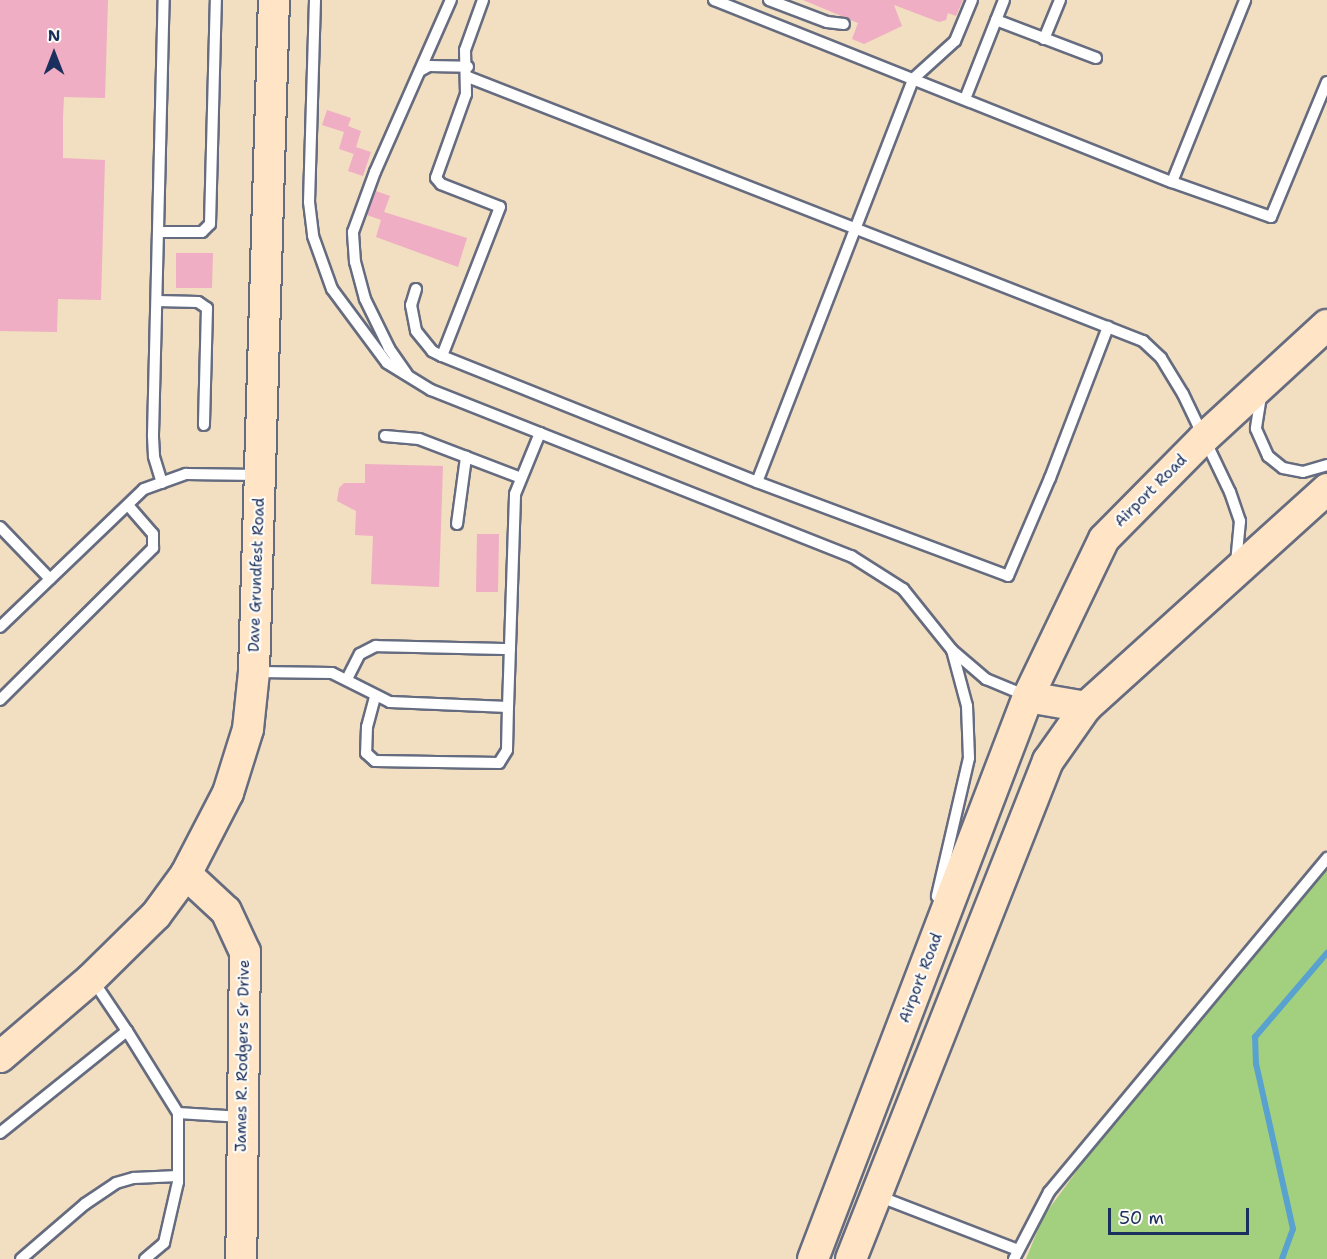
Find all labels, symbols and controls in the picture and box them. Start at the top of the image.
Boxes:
north arrow [24,24,84,84]
text: N [48,25,60,46]
street label: Airport Road [1111,451,1191,531]
street label: Dave Grundfest Road [245,497,269,653]
street label: Airport Road [896,930,946,1026]
street label: James R. Rodgers Sr Drive [232,960,254,1152]
scale bar [1111,1196,1252,1234]
text: 50 m [1119,1206,1164,1230]

